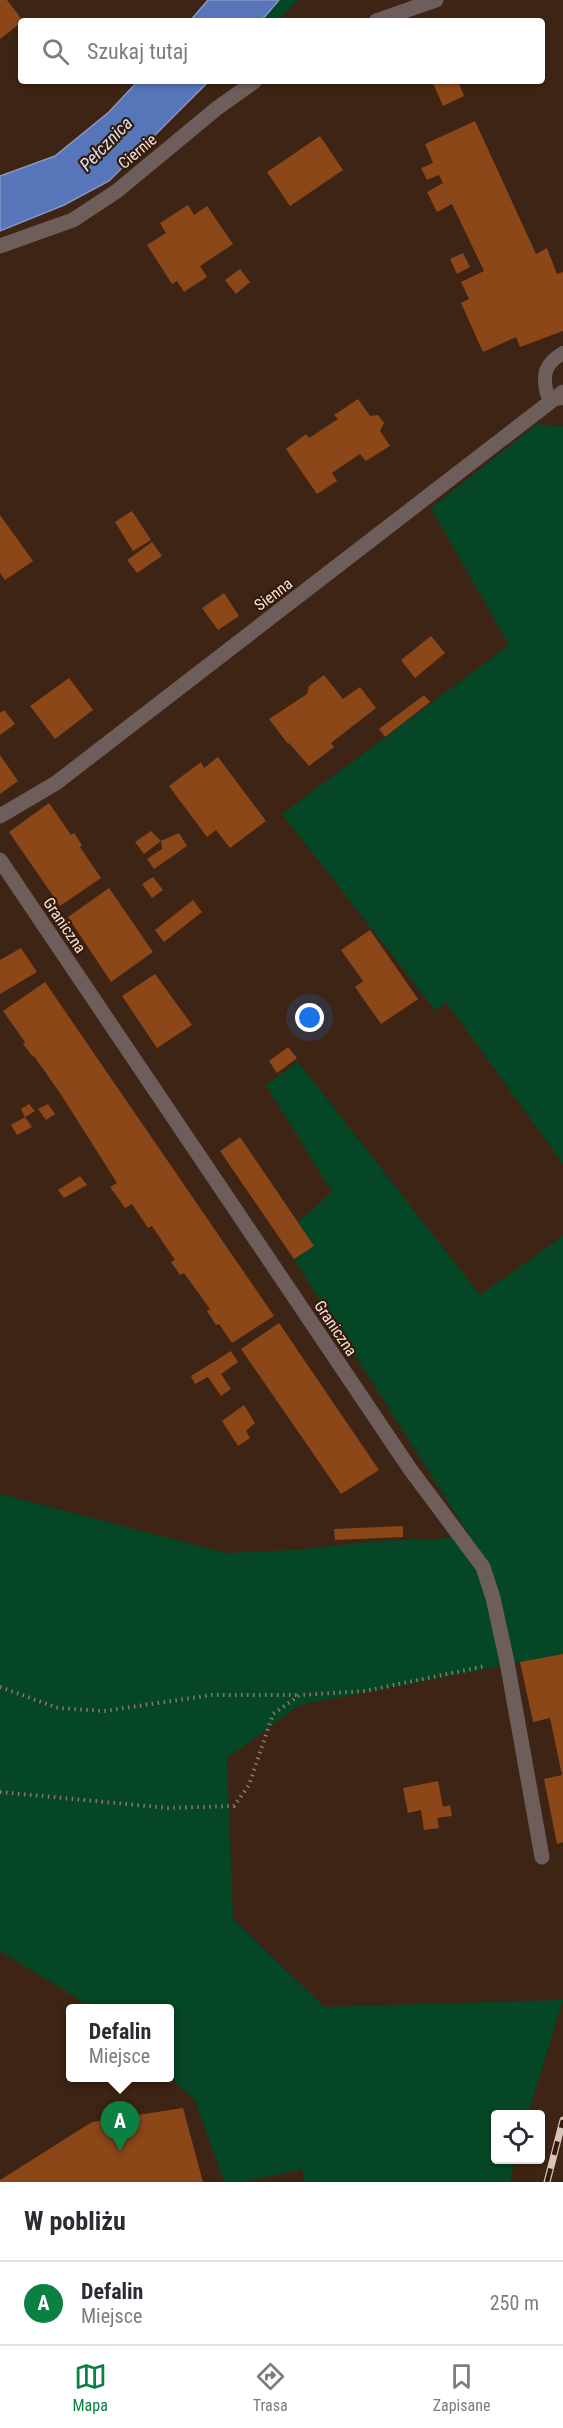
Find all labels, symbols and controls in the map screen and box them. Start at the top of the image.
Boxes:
search box [18,18,545,84]
icon: search [39,35,72,68]
text: Szukaj tutaj [87,39,188,64]
water label: Pełcznica [75,112,136,175]
street label: Ciernie [114,130,160,173]
street label: Sienna [251,574,296,615]
street label: Graniczna [39,894,90,957]
your location [295,1003,324,1032]
street label: Graniczna [310,1297,361,1360]
popup [66,2004,174,2082]
text: Defalin [89,2019,151,2044]
text: Miejsce [89,2044,150,2068]
pin: A [100,2102,140,2151]
map controls [491,2110,545,2164]
button: locate [491,2110,545,2164]
text: W pobliżu [24,2206,126,2236]
text: Defalin [81,2279,143,2304]
text: A [38,2291,49,2315]
text: 250 m [490,2291,539,2315]
text: Miejsce [81,2304,142,2328]
tab: Mapa [72,2360,108,2415]
tab: Trasa [253,2360,288,2415]
tab: Zapisane [433,2360,490,2415]

